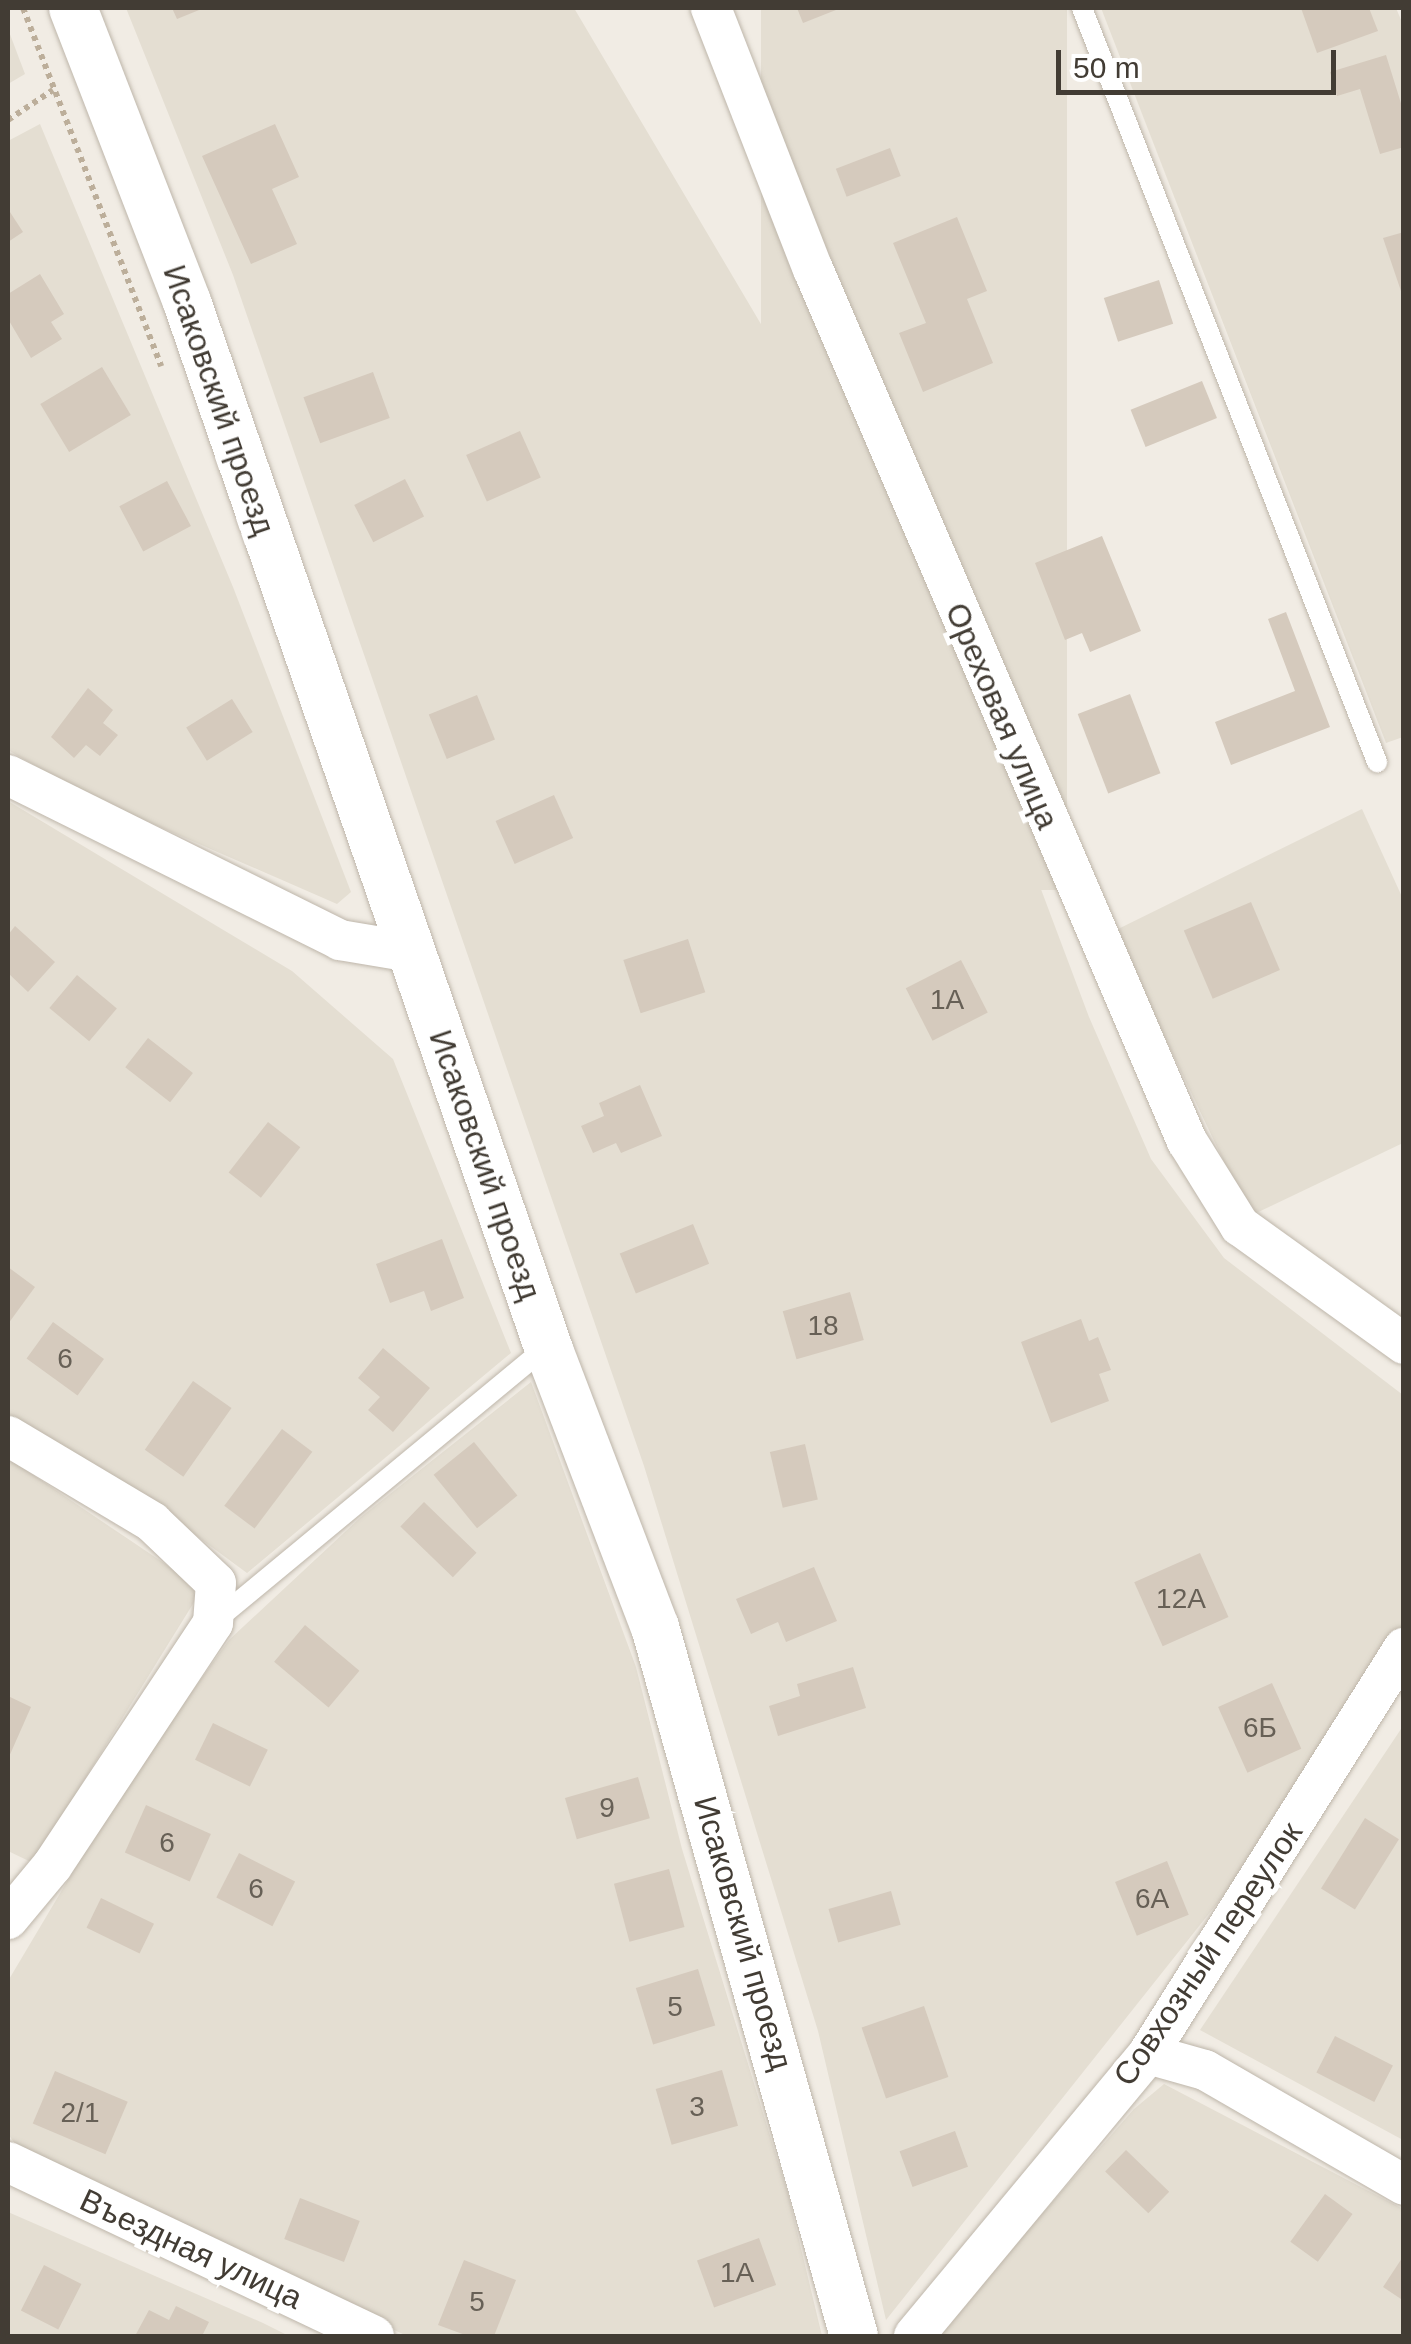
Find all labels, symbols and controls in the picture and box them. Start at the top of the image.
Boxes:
scale bar [1061,30,1341,92]
text: 50 m [1073,51,1140,84]
street label: Исаковский проезд [155,260,283,540]
street label: Ореховая улица [937,597,1067,835]
house number: 1А [930,983,964,1017]
street label: Исаковский проезд [421,1025,549,1305]
house number: 18 [807,1309,839,1343]
house number: 6 [57,1342,73,1376]
house number: 12А [1156,1582,1206,1616]
house number: 6Б [1243,1711,1277,1745]
house number: 9 [599,1791,615,1825]
street label: Исаковский проезд [686,1792,800,2074]
street label: Совхозный переулок [1106,1815,1310,2093]
house number: 6 [159,1826,175,1860]
house number: 6 [248,1872,264,1906]
house number: 6А [1135,1882,1169,1916]
house number: 5 [667,1990,683,2024]
house number: 3 [689,2090,705,2124]
house number: 2/1 [61,2096,99,2130]
street label: Въездная улица [74,2181,308,2317]
house number: 1А [720,2256,754,2290]
house number: 5 [469,2285,485,2319]

